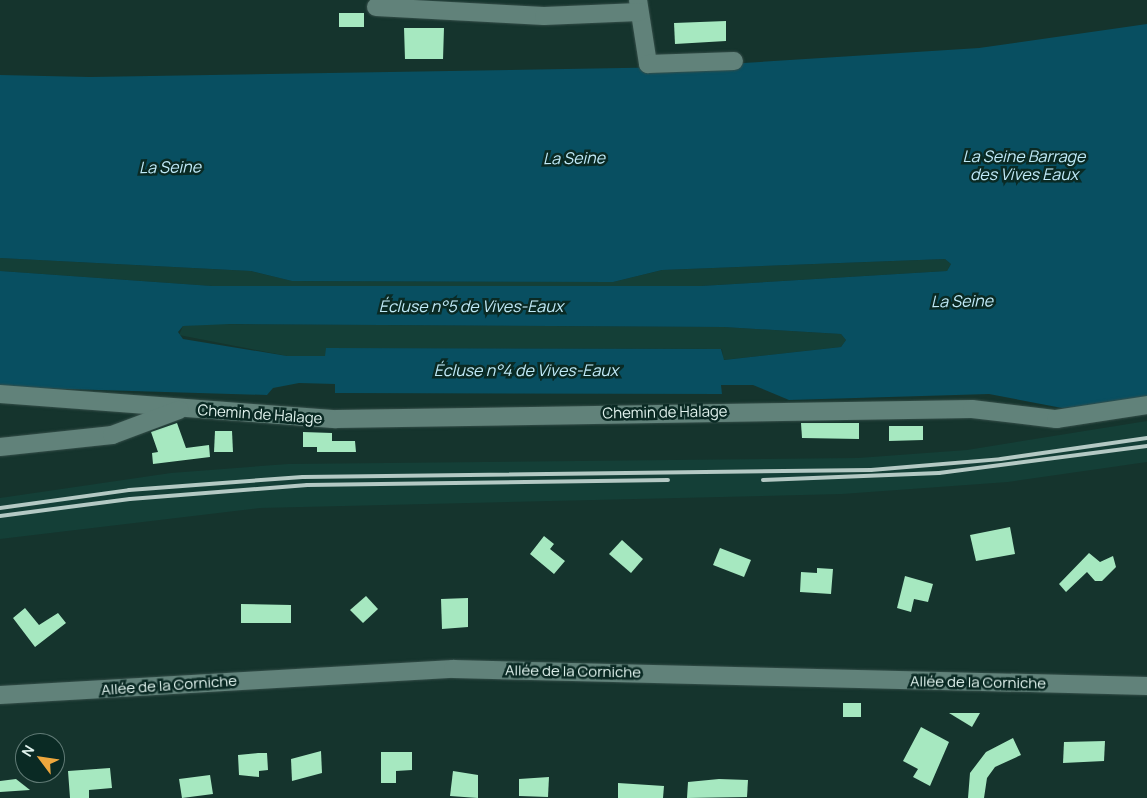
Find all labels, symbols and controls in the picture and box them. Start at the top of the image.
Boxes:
water label: La Seine Barrage des Vives Eaux [963,146,1085,184]
water label: La Seine [543,148,605,168]
water label: La Seine [139,157,201,177]
water label: La Seine [931,291,993,311]
water label: Écluse n°5 de Vives-Eaux [379,296,563,316]
water label: Écluse n°4 de Vives-Eaux [434,360,618,380]
street label: Chemin de Halage [197,401,323,427]
street label: Chemin de Halage [602,402,728,422]
street label: Allée de la Corniche [505,661,641,681]
street label: Allée de la Corniche [101,671,237,699]
street label: Allée de la Corniche [910,672,1046,692]
north arrow [15,733,65,783]
text: N [17,741,38,760]

